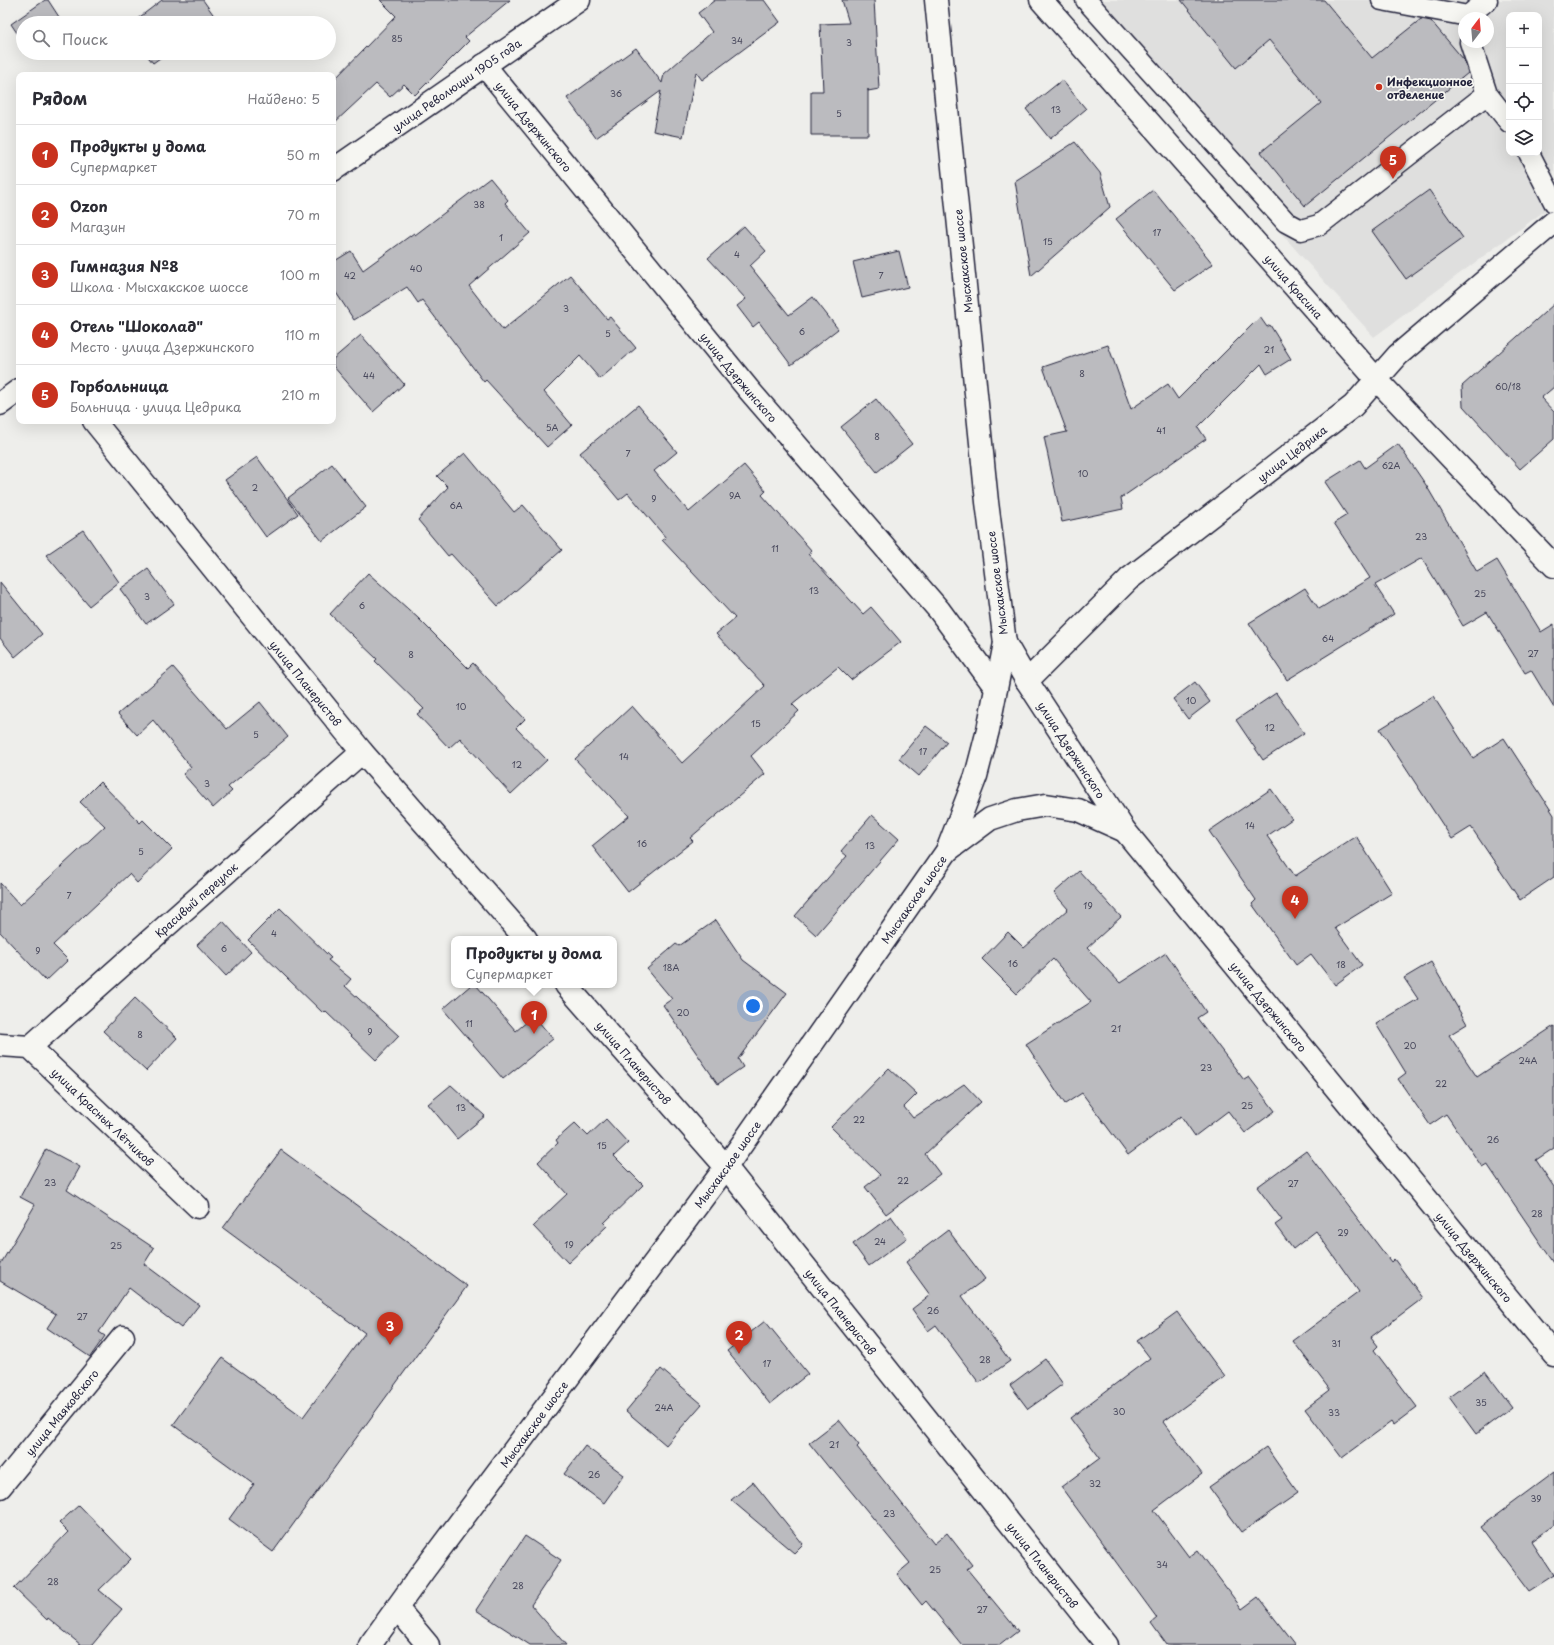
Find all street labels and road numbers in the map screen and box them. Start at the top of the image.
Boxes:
street label: улица Революции 1905 года [388,34,524,135]
street label: улица Дзержинского [492,77,576,175]
street label: Мысхакское шоссе [949,208,977,314]
street label: улица Красина [1261,250,1327,322]
street label: улица Дзержинского [696,328,782,426]
street label: улица Цедрика [1254,421,1330,486]
street label: Мысхакское шоссе [982,530,1012,636]
street label: улица Планеристов [266,636,346,729]
street label: улица Дзержинского [1034,698,1110,802]
street label: Мысхакское шоссе [877,851,950,947]
street label: Красивый переулок [151,858,241,941]
street label: улица Дзержинского [1227,958,1311,1055]
street label: улица Планеристов [593,1017,675,1108]
street label: улица Красных Лётчиков [48,1063,158,1170]
street label: Мысхакское шоссе [690,1117,765,1211]
street label: улица Дзержинского [1432,1208,1517,1306]
street label: улица Планеристов [801,1265,881,1358]
street label: улица Маяковского [21,1365,102,1459]
street label: Мысхакское шоссе [495,1377,572,1471]
street label: улица Планеристов [1003,1518,1083,1612]

